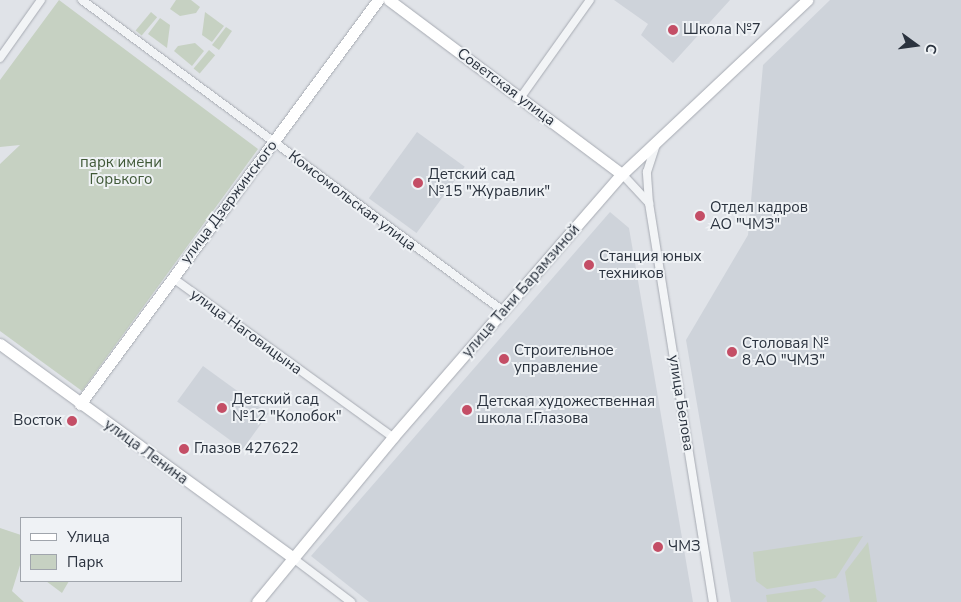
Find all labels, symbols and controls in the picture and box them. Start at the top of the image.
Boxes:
north arrow [891,20,941,70]
place label: Школа №7 [683,21,761,39]
marker: Школа №7 [667,24,679,36]
text: С [921,42,941,56]
street label: Советская улица [453,44,559,130]
street label: улица Дзержинского [177,137,281,267]
street label: Комсомольская улица [285,147,419,255]
park label: парк имени Горького [80,153,162,188]
place label: Детский сад №15 "Журавлик" [428,165,550,200]
marker: Детский сад №15 "Журавлик" [412,177,424,189]
place label: Отдел кадров АО "ЧМЗ" [710,198,808,233]
marker: Отдел кадров АО "ЧМЗ" [694,210,706,222]
street label: улица Тани Барамзиной [458,221,584,361]
place label: Станция юных техников [599,247,702,282]
marker: Станция юных техников [583,259,595,271]
street label: улица Наговицына [187,285,305,379]
place label: Столовая № 8 АО "ЧМЗ" [742,334,829,369]
place label: Строительное управление [514,341,614,376]
marker: Столовая № 8 АО "ЧМЗ" [726,346,738,358]
marker: Строительное управление [498,353,510,365]
street label: улица Белова [665,354,697,452]
place label: Детский сад №12 "Колобок" [232,390,342,425]
place label: Детская художественная школа г.Глазова [477,392,655,427]
marker: Детский сад №12 "Колобок" [216,402,228,414]
marker: Детская художественная школа г.Глазова [461,404,473,416]
place label: Восток [13,412,62,430]
marker: Восток [66,415,78,427]
street label: улица Ленина [101,416,191,488]
place label: Глазов 427622 [194,440,299,458]
marker: Глазов 427622 [178,443,190,455]
legend [20,517,182,582]
text: Улица [67,527,110,547]
place label: ЧМЗ [668,538,701,556]
marker: ЧМЗ [652,541,664,553]
text: Парк [67,552,103,572]

